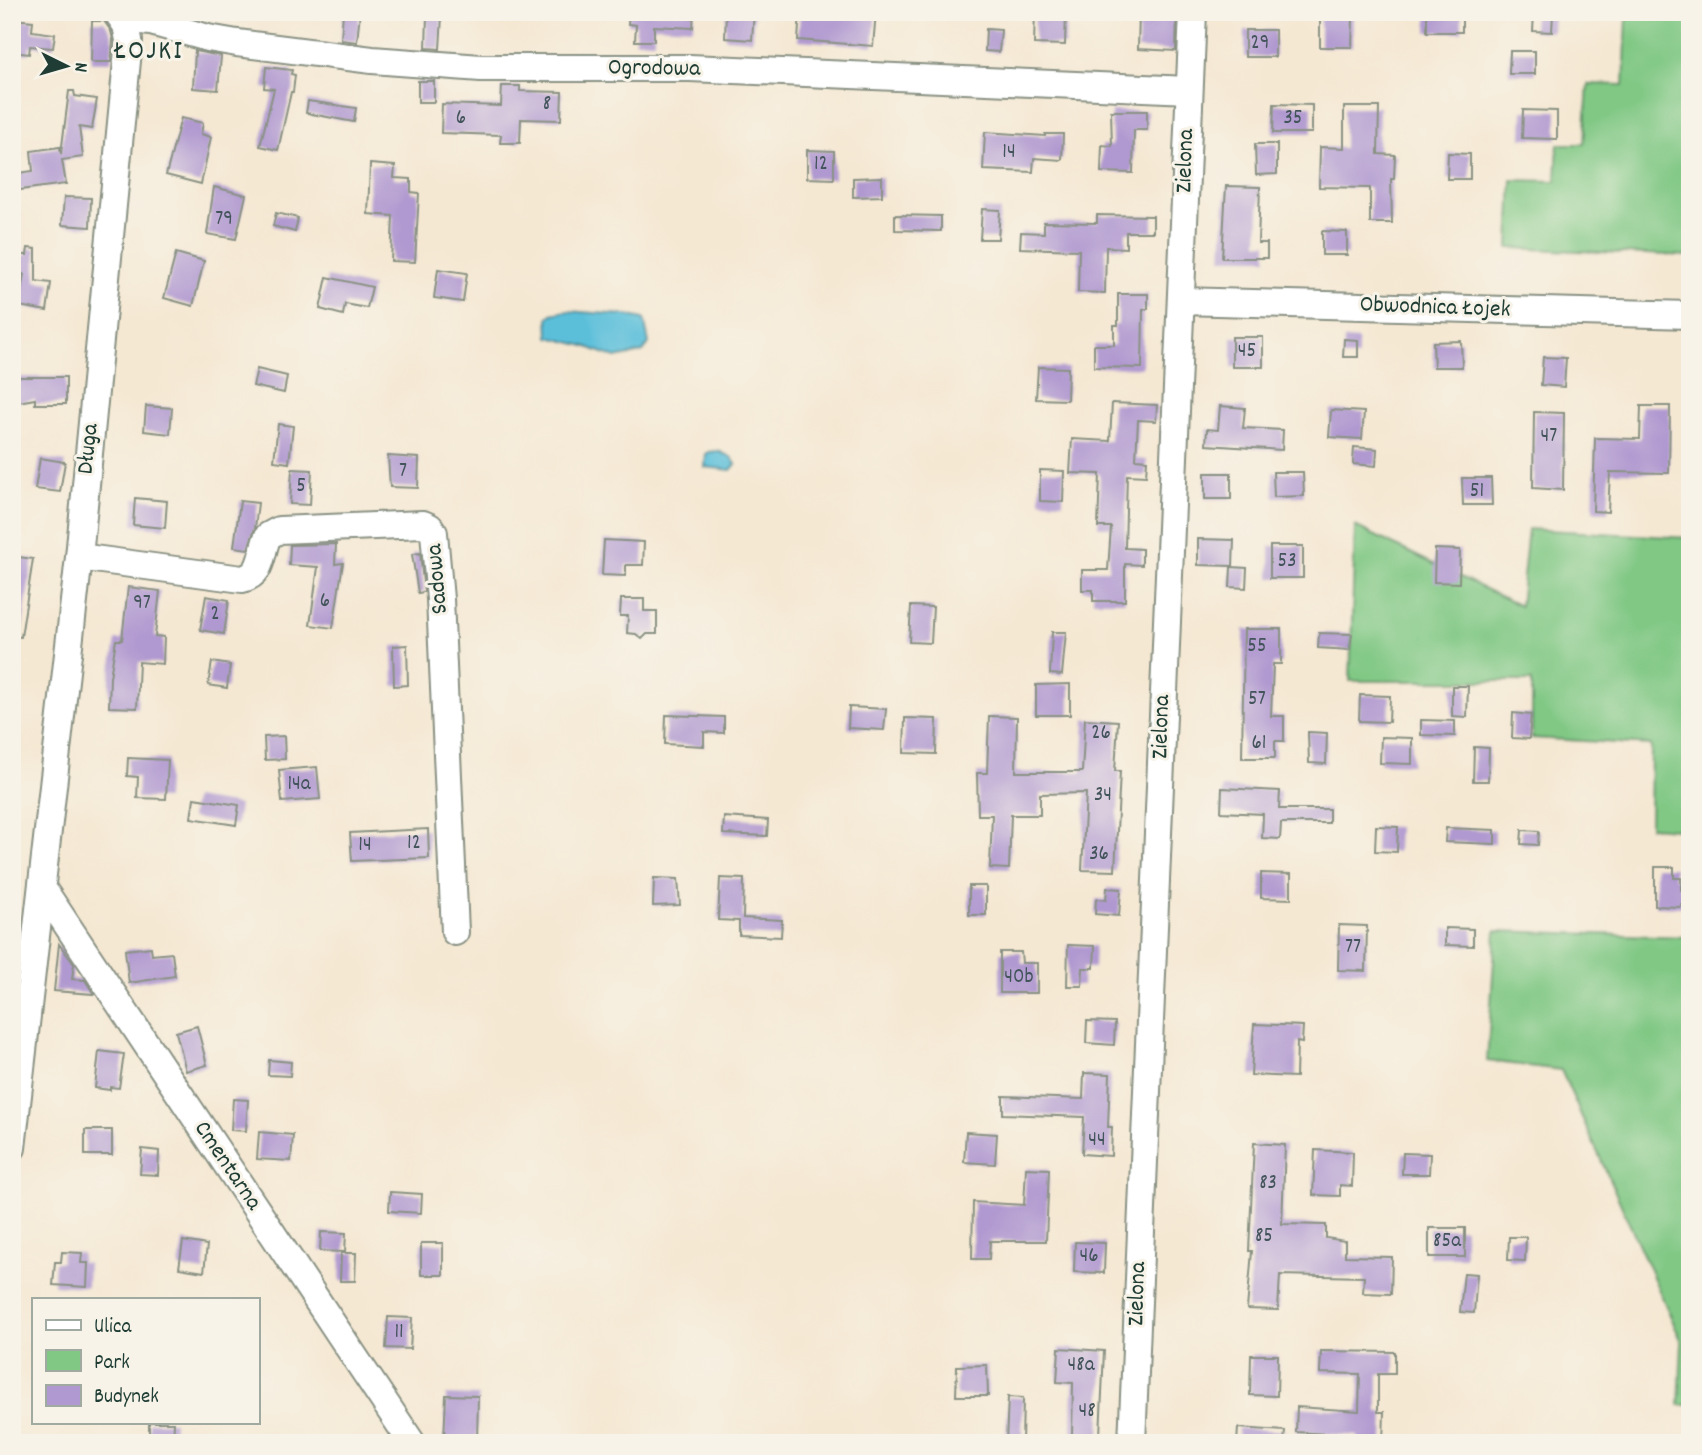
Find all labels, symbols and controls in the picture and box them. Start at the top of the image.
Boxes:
house number: 29 [1251,29,1269,59]
north arrow [32,32,102,102]
district label: ŁOJKI [113,33,184,73]
street label: Ogrodowa [607,51,701,87]
text: N [66,61,93,73]
house number: 8 [543,90,551,120]
house number: 6 [456,104,466,134]
house number: 35 [1283,104,1303,134]
street label: Zielona [1168,128,1204,194]
house number: 14 [1002,138,1016,168]
house number: 12 [814,150,828,180]
house number: 79 [215,205,233,235]
street label: Obwodnica Łojek [1359,288,1511,328]
house number: 45 [1238,337,1256,367]
street label: Długa [69,421,109,476]
house number: 47 [1541,422,1557,452]
house number: 7 [399,457,407,487]
house number: 5 [296,472,306,502]
house number: 51 [1470,477,1484,507]
street label: Sadowa [418,542,458,616]
house number: 53 [1277,547,1297,577]
house number: 6 [320,587,330,617]
house number: 97 [133,589,151,619]
house number: 2 [210,600,220,630]
house number: 55 [1247,632,1267,662]
house number: 57 [1248,685,1266,715]
street label: Zielona [1144,694,1180,760]
house number: 26 [1091,719,1111,749]
house number: 61 [1252,729,1266,759]
house number: 14a [287,770,312,800]
house number: 34 [1094,781,1112,811]
house number: 12 [407,829,421,859]
house number: 14 [358,831,372,861]
house number: 36 [1089,840,1109,870]
house number: 77 [1345,933,1361,963]
house number: 40b [1004,963,1034,993]
street label: Cmentarna [185,1114,270,1218]
house number: 44 [1088,1126,1106,1156]
house number: 83 [1259,1169,1277,1199]
house number: 85 [1255,1222,1273,1252]
house number: 85a [1433,1227,1462,1257]
house number: 46 [1079,1242,1099,1272]
street label: Zielona [1120,1261,1156,1327]
legend [32,1298,259,1424]
text: Ulica [94,1313,132,1343]
house number: 11 [394,1318,404,1348]
text: Park [94,1349,130,1379]
house number: 48a [1068,1351,1096,1381]
text: Budynek [94,1383,159,1413]
house number: 48 [1078,1397,1096,1427]

